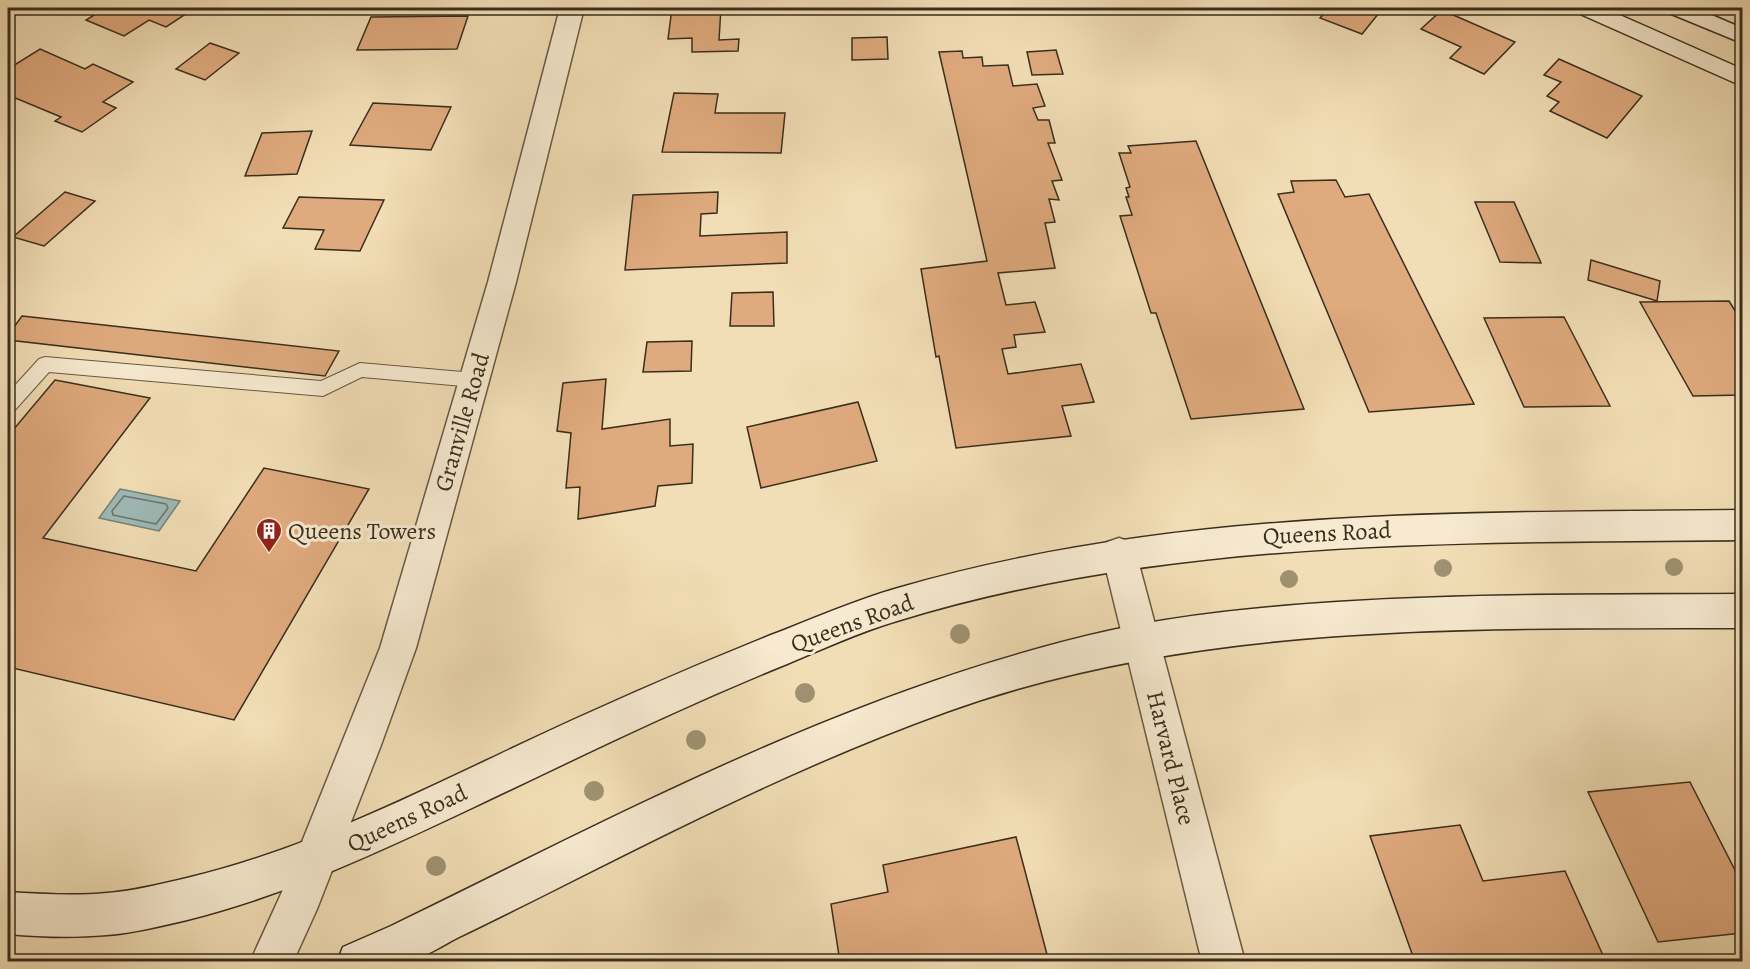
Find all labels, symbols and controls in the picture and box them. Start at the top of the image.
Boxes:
street label: Granville Road [427,349,497,495]
street label: Queens Road [1262,514,1392,552]
place label: Queens Towers [288,515,436,547]
building icon: Queens Towers [254,516,284,554]
street label: Queens Road [786,586,918,660]
street label: Harvard Place [1139,688,1203,828]
street label: Queens Road [342,776,472,860]

